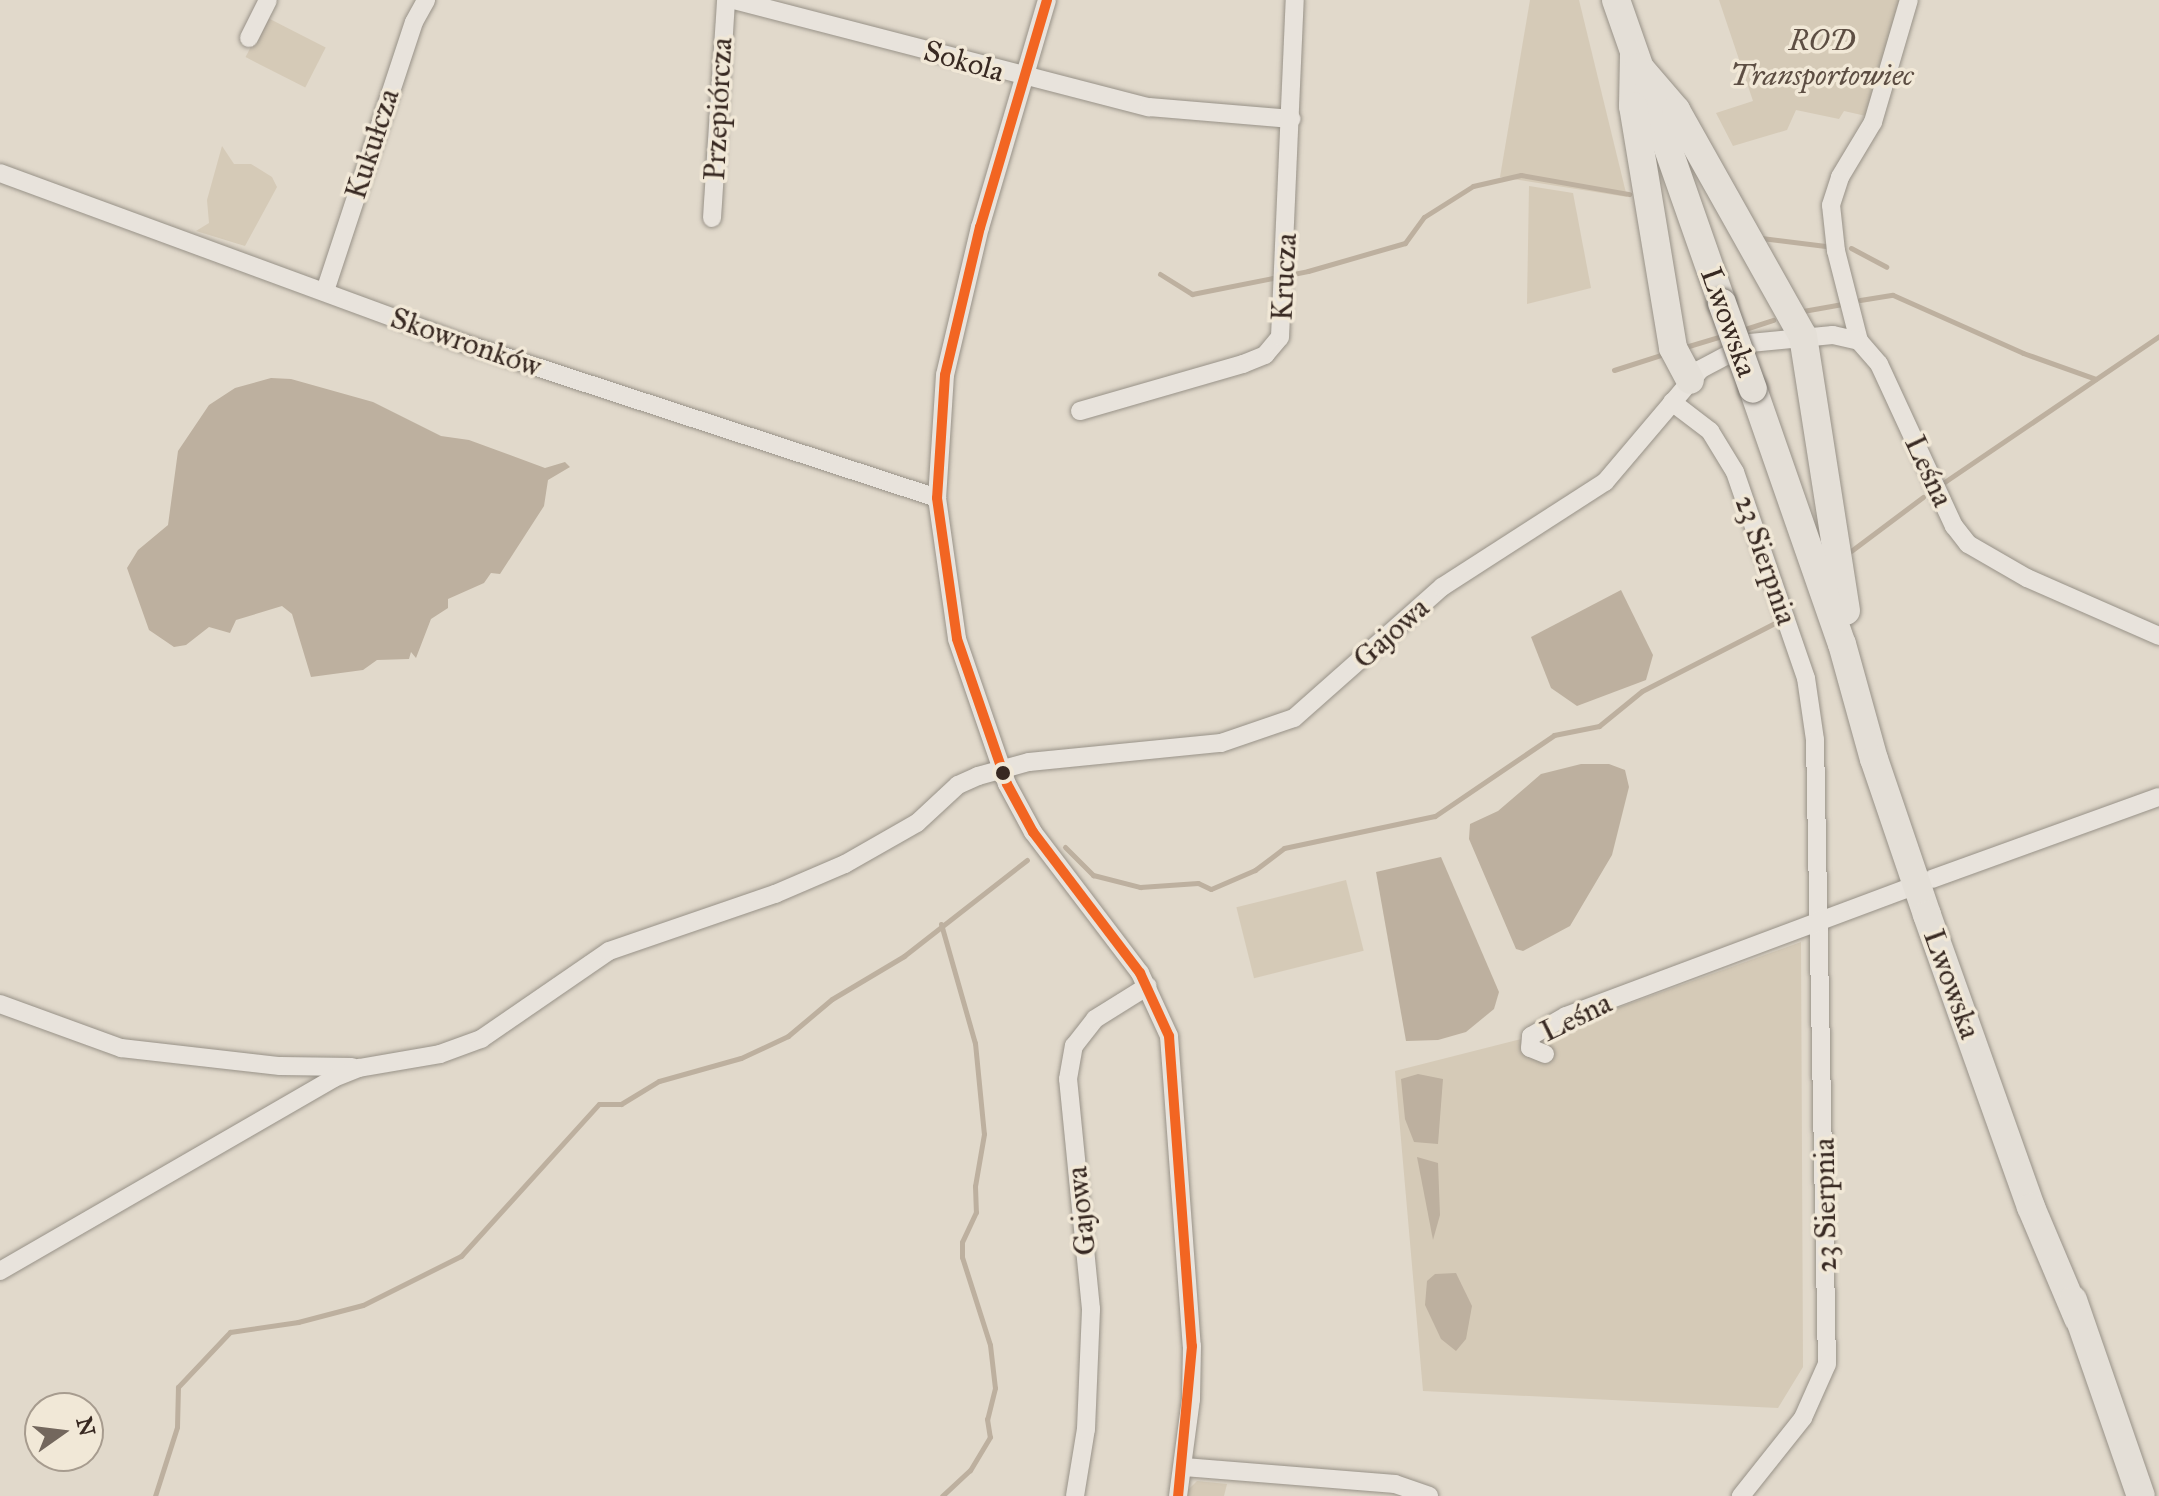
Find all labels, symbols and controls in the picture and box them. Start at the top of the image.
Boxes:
park label: ROD Transportowiec [1730,22,1914,92]
street label: Sokola [920,32,1008,90]
street label: Przepiórcza [696,37,740,181]
street label: Kukułcza [337,84,407,204]
street label: Krucza [1264,232,1304,322]
street label: Lwowska [1693,262,1765,382]
street label: Skowronków [386,299,546,385]
street label: Leśna [1897,430,1961,512]
street label: 23 Sierpnia [1727,491,1805,629]
street label: Gajowa [1346,590,1436,676]
unlabelled marker [995,765,1011,781]
street label: Lwowska [1916,924,1988,1044]
street label: Leśna [1535,984,1617,1050]
street label: 23 Sierpnia [1806,1137,1844,1273]
street label: Gajowa [1058,1165,1104,1257]
north arrow [24,1392,104,1472]
text: N [70,1414,101,1439]

